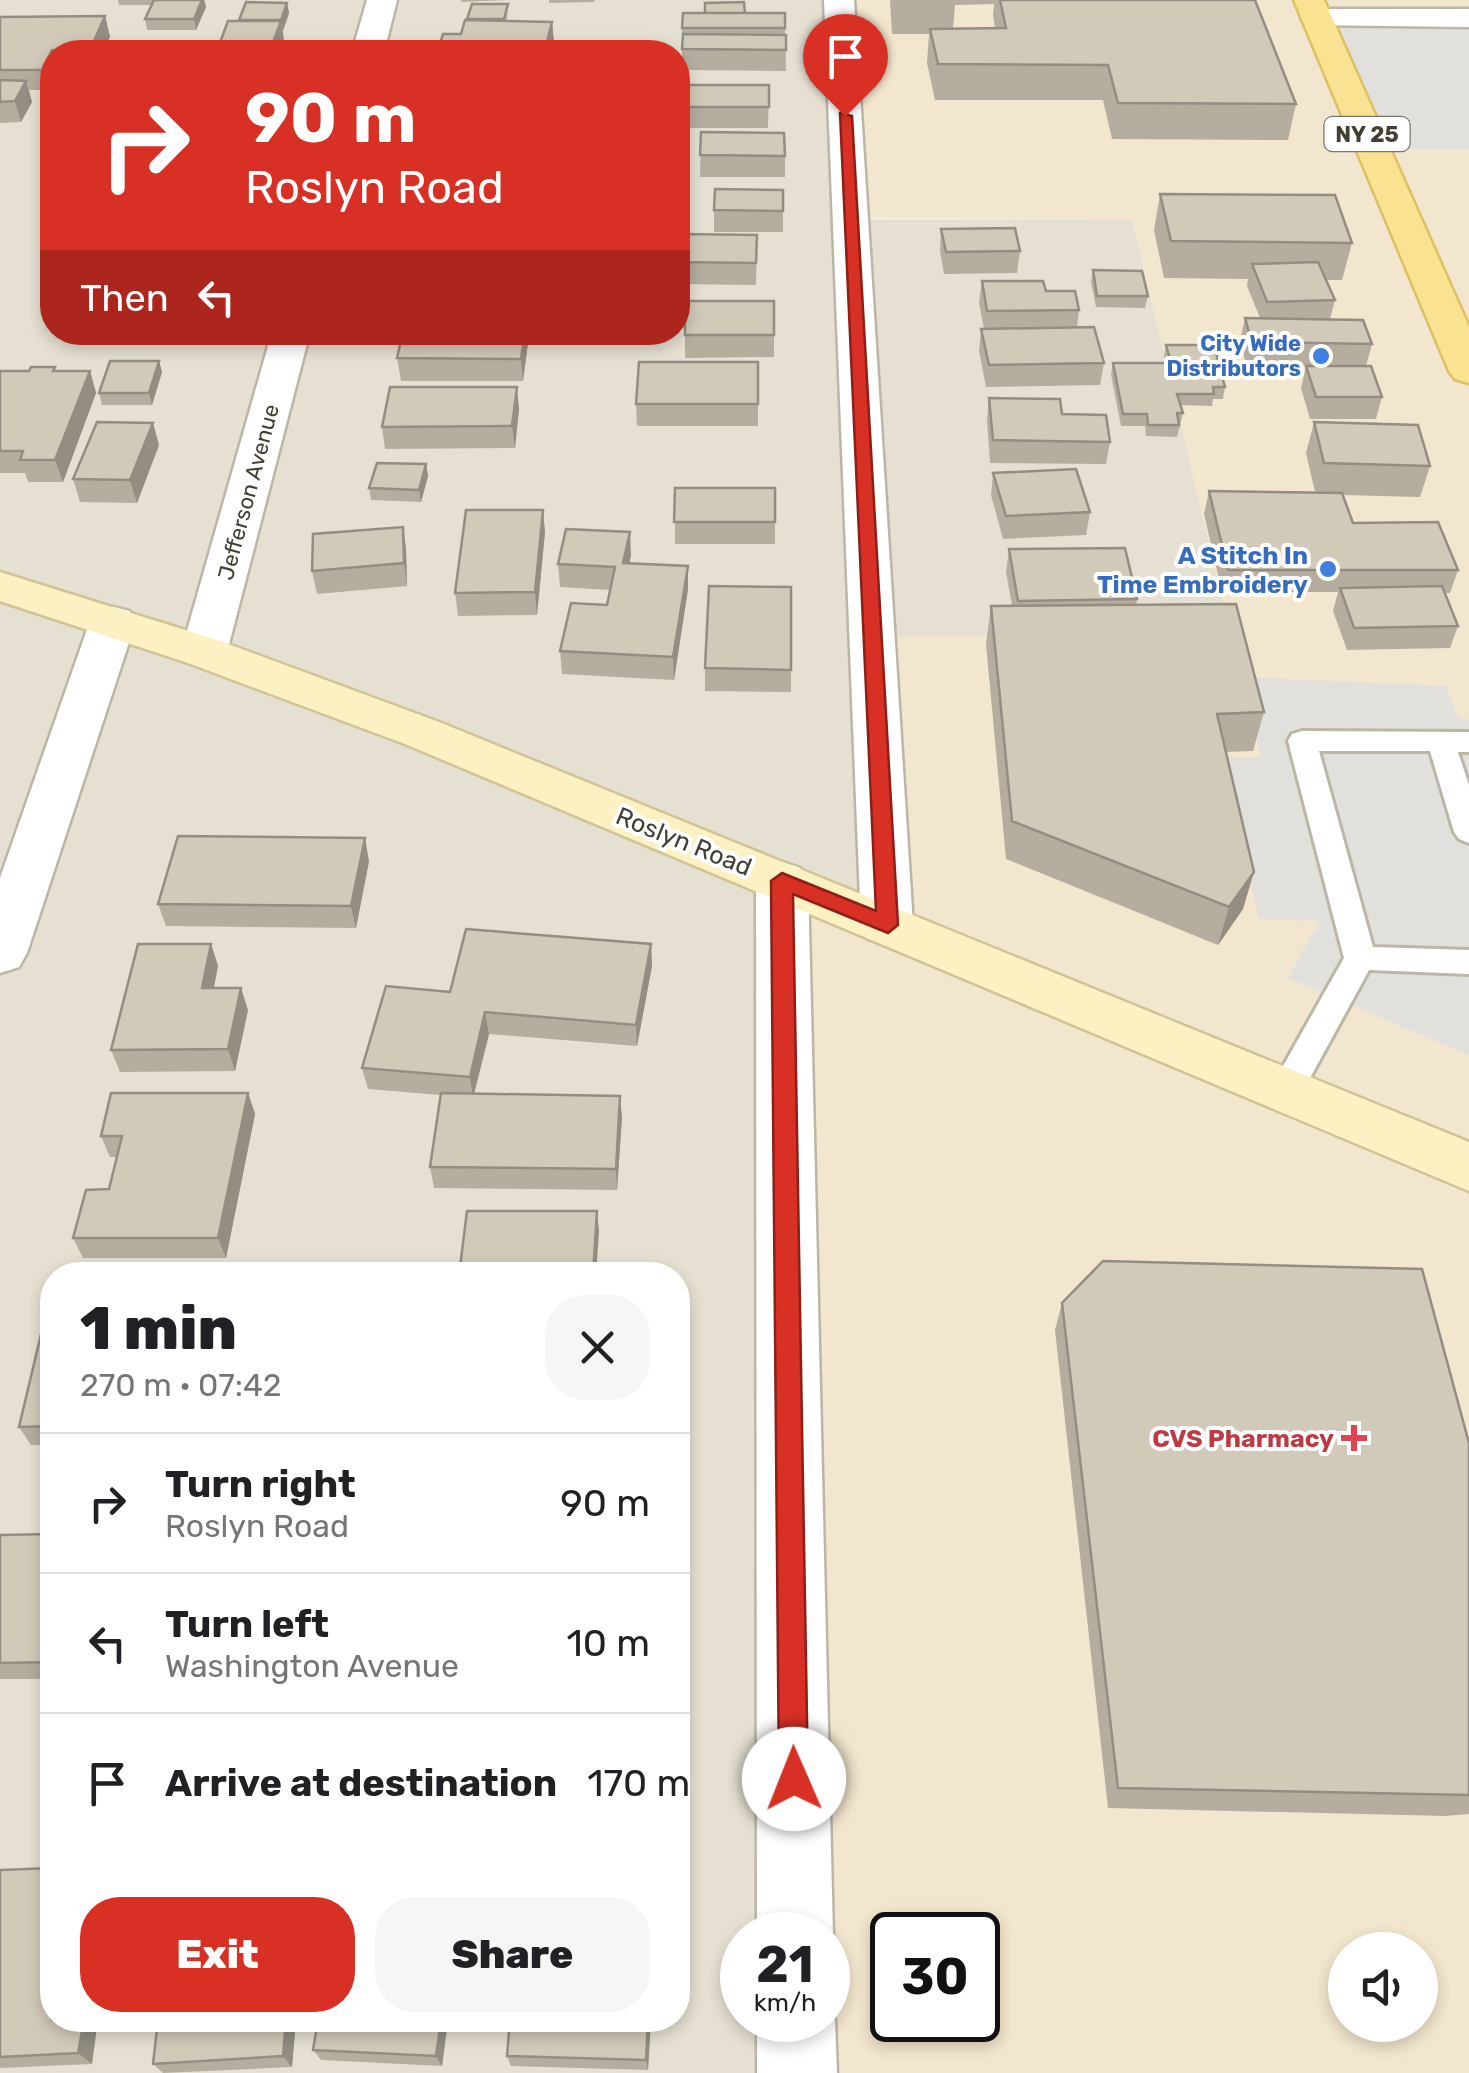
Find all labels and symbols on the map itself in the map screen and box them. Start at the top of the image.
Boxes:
pin [803,14,888,117]
road number: NY 25 [1324,117,1410,151]
place label: City Wide Distributors [1166,330,1301,382]
marker: City Wide Distributors [1310,345,1332,367]
street label: Jefferson Avenue [212,401,285,583]
place label: A Stitch In Time Embroidery [1097,541,1308,599]
marker: A Stitch In Time Embroidery [1317,558,1339,580]
street label: Roslyn Road [612,801,756,882]
place label: CVS Pharmacy [1152,1424,1334,1453]
marker: CVS Pharmacy [1343,1427,1365,1449]
position arrow [742,1727,846,1831]
speed limit sign: 30 [870,1912,1000,2042]

